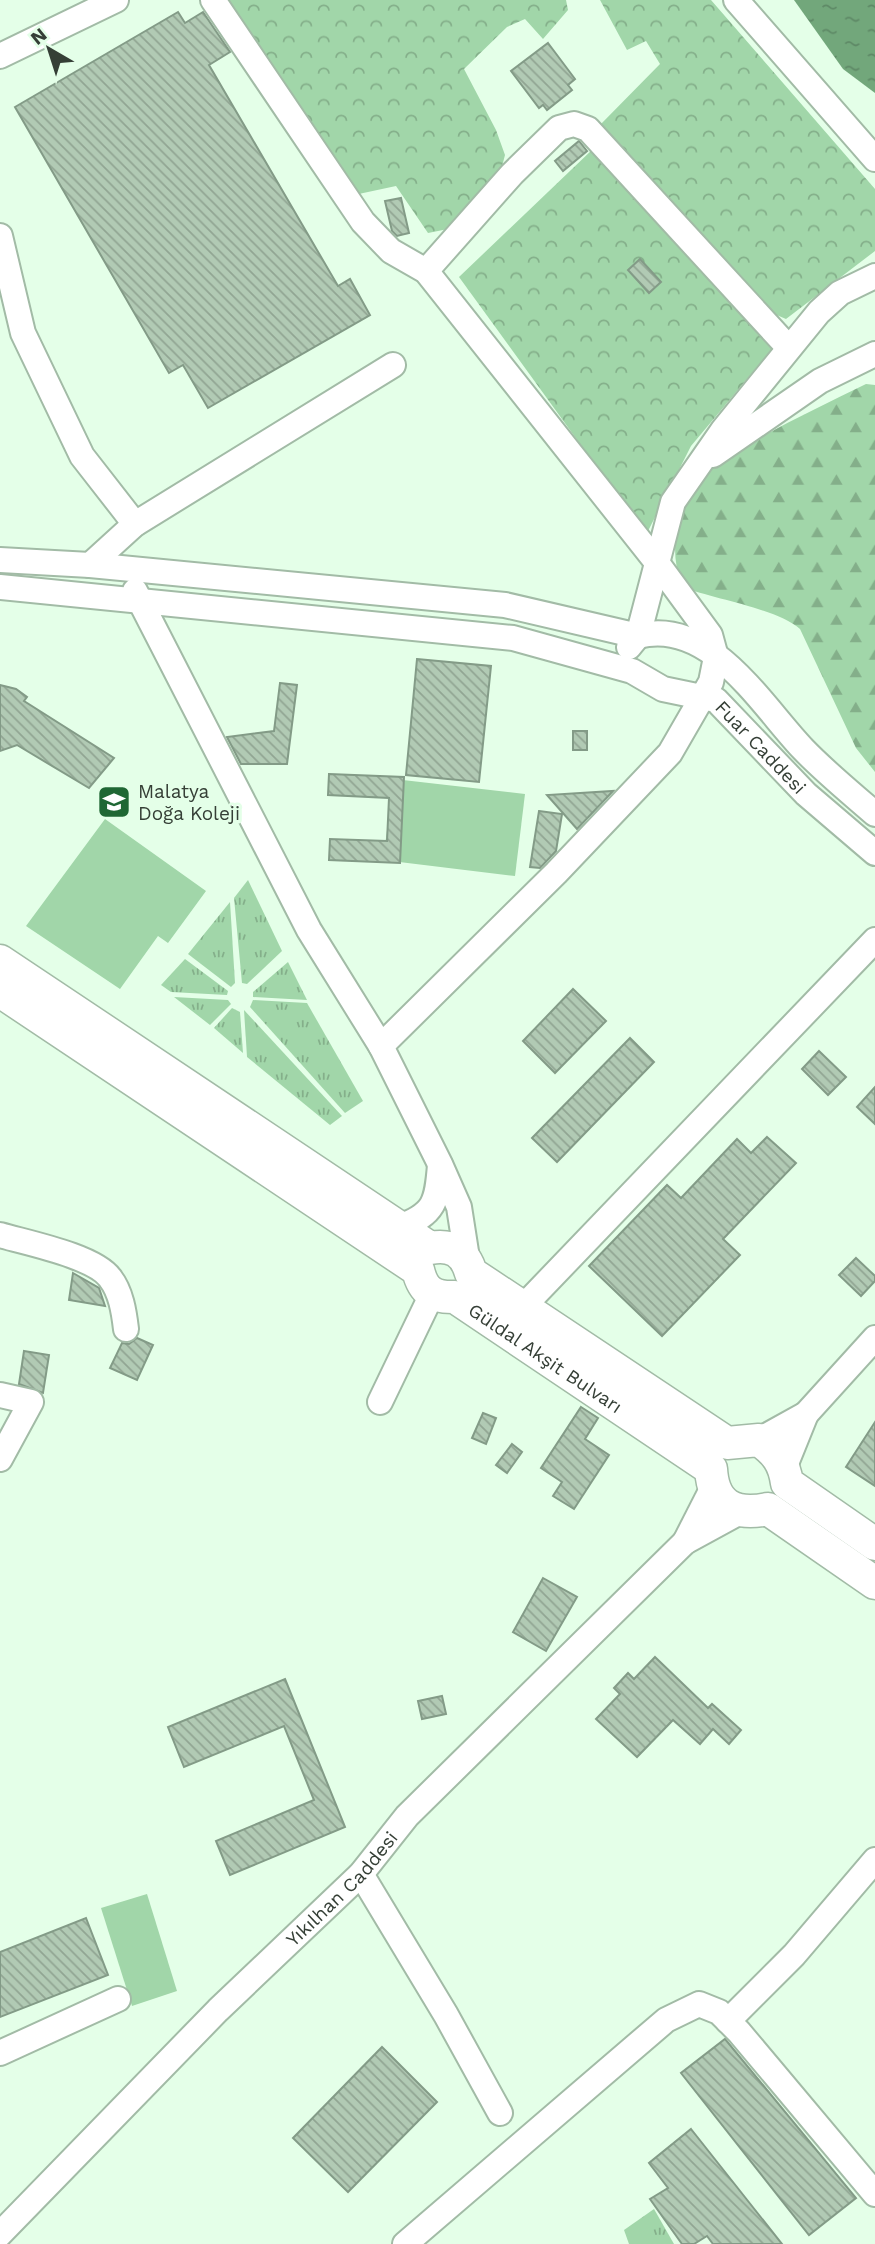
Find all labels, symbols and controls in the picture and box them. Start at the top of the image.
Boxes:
north arrow [14,14,84,84]
text: N [26,23,51,50]
street label: Fuar Caddesi [711,695,811,799]
place label: Malatya Doğa Koleji [138,780,240,825]
school or university icon: Malatya Doğa Koleji [95,783,133,821]
street label: Güldal Akşit Bulvarı [464,1298,627,1418]
street label: Yıkılhan Caddesi [281,1826,402,1951]

